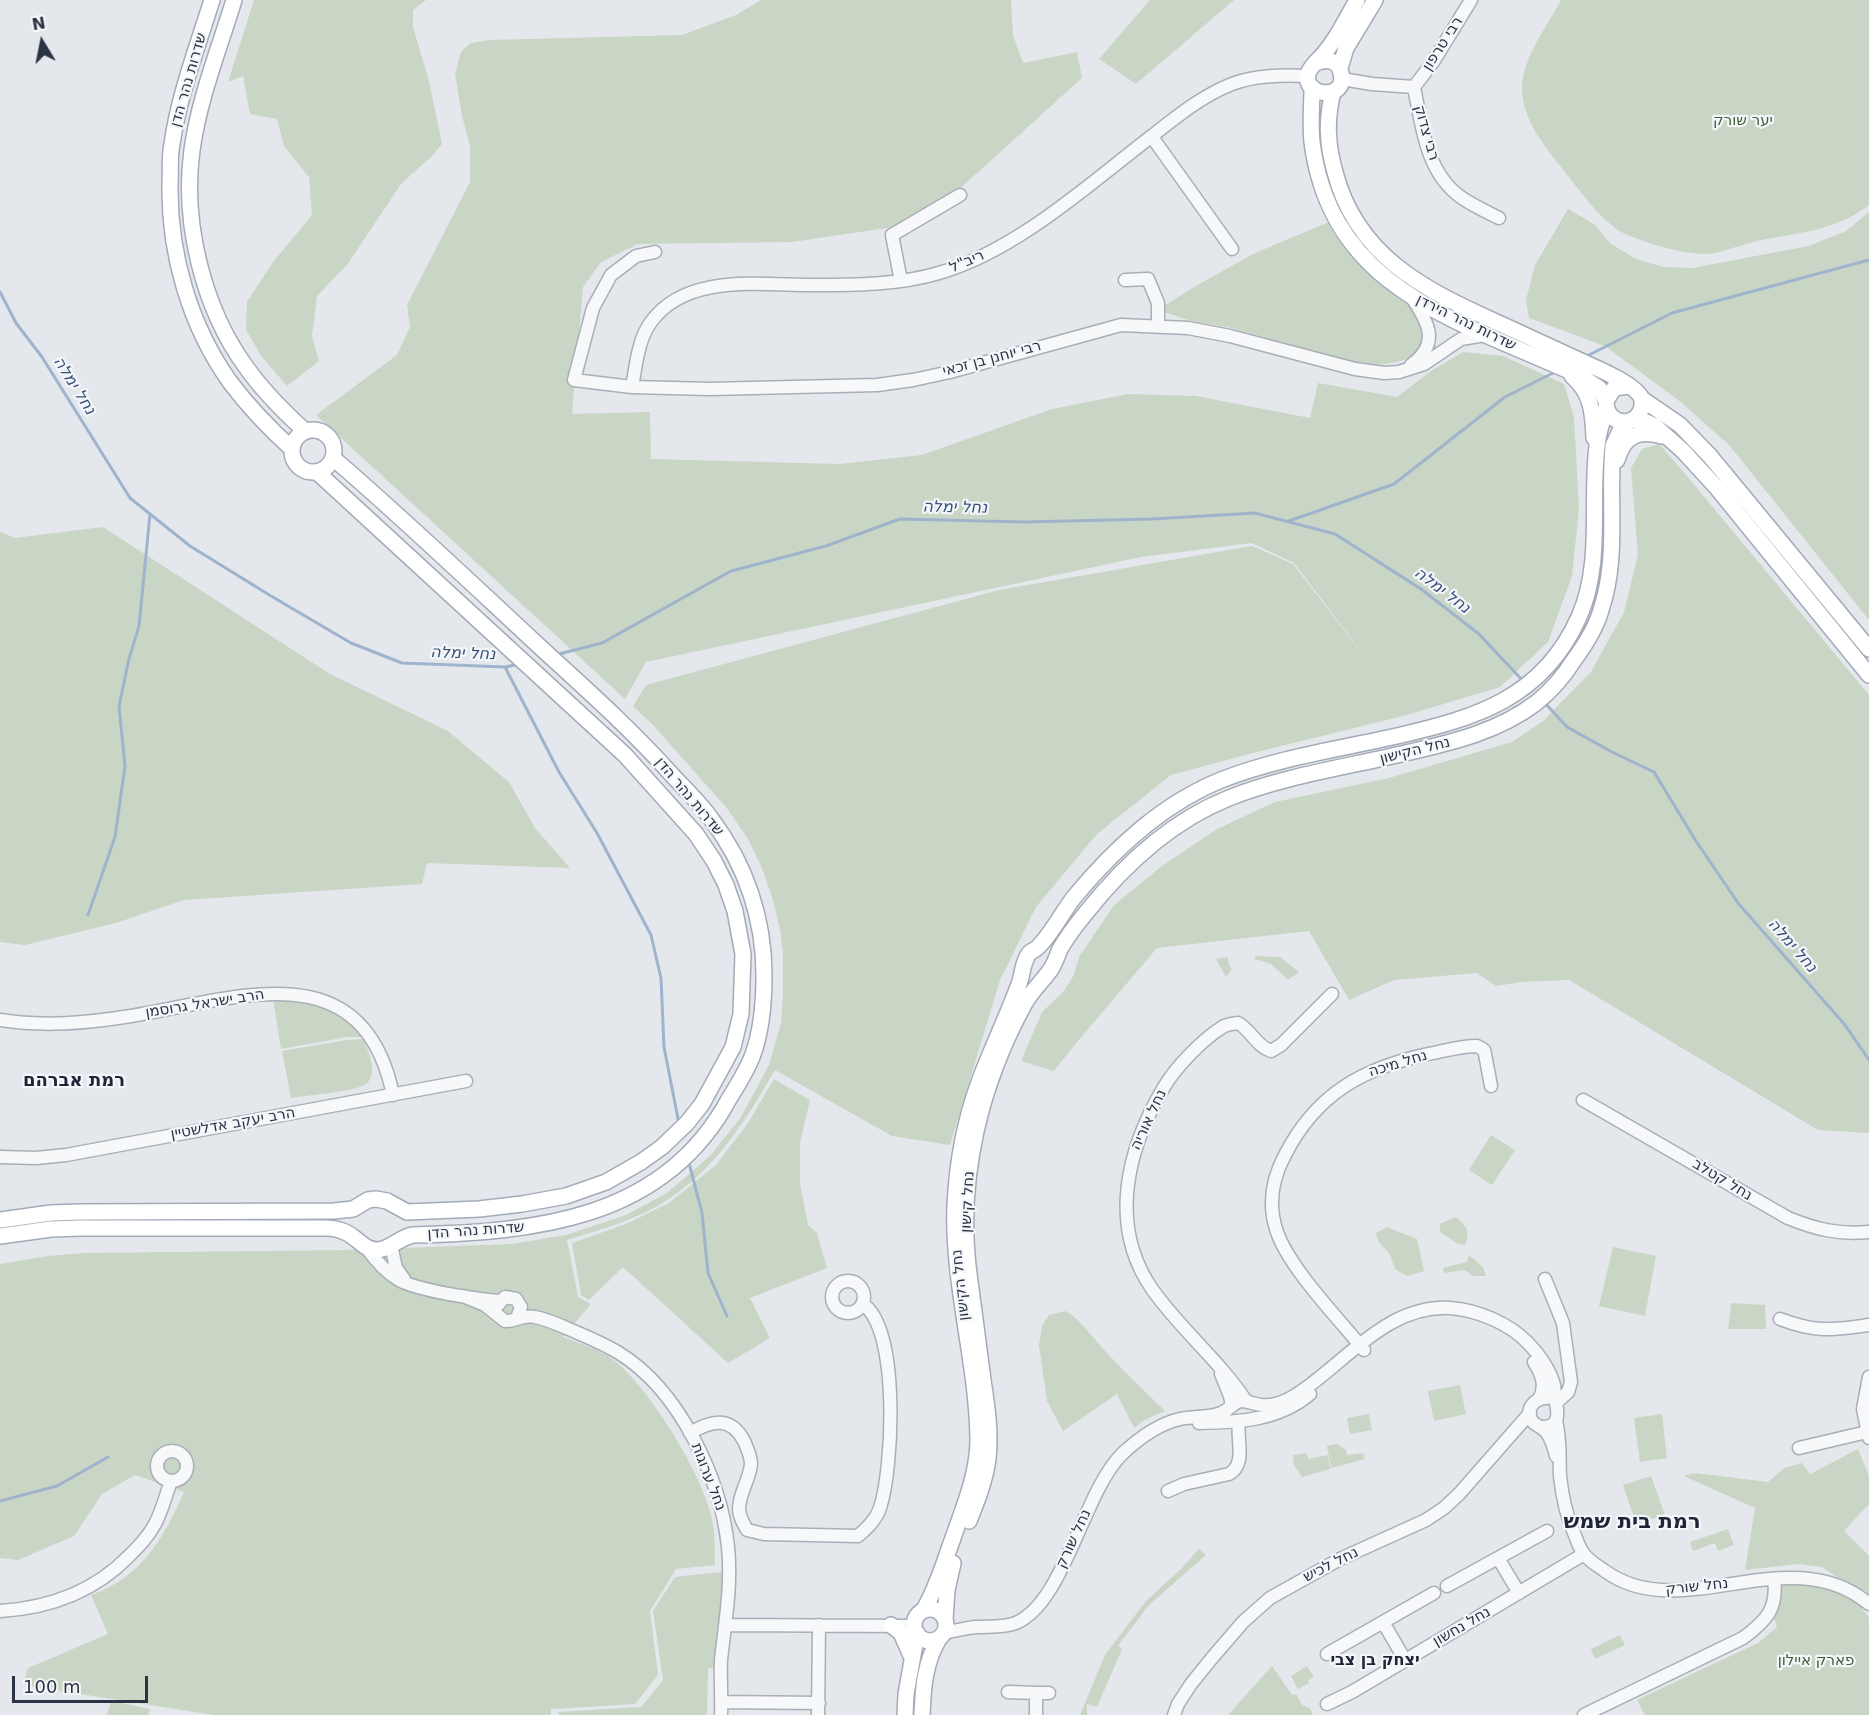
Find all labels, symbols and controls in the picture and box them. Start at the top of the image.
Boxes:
north arrow [12,12,72,72]
text: N [31,13,47,34]
street label: רבי טרפון [1419,14,1467,74]
street label: שדרות נהר הדן [167,31,211,129]
street label: רבי צדוק [1409,103,1443,163]
park label: יער שורק [1713,112,1773,130]
street label: ריב"ל [947,247,987,277]
street label: שדרות נהר הירדן [1413,291,1519,355]
street label: רבי יוחנן בן זכאי [941,337,1043,381]
water label: נחל ימלה [49,353,99,419]
water label: נחל ימלה [922,498,988,518]
water label: נחל ימלה [1410,564,1474,618]
water label: נחל ימלה [430,643,496,665]
street label: נחל הקישון [1378,734,1452,768]
street label: שדרות נהר הדן [651,754,727,840]
water label: נחל ימלה [1763,915,1821,977]
street label: הרב ישראל גרוסמן [144,986,266,1022]
street label: נחל מיכה [1367,1047,1429,1081]
district label: רמת אברהם [23,1070,125,1092]
street label: נחל אוריה [1127,1087,1171,1153]
street label: הרב יעקב אדלשטיין [169,1104,297,1144]
street label: נחל קטלב [1689,1155,1755,1205]
street label: נחל קישון [957,1171,979,1233]
street label: שדרות נהר הדן [427,1219,525,1243]
street label: נחל הקישון [948,1248,974,1322]
street label: נחל ערוגות [687,1441,729,1513]
street label: נחל שורק [1053,1507,1095,1571]
district label: רמת בית שמש [1563,1510,1701,1536]
street label: נחל לכיש [1300,1543,1362,1587]
street label: נחל שורק [1665,1575,1729,1599]
street label: נחל נחשון [1430,1603,1494,1651]
district label: יצחק בן צבי [1330,1651,1420,1671]
park label: פארק איילון [1778,1652,1854,1670]
scale bar [15,1664,152,1702]
text: 100 m [23,1676,81,1697]

